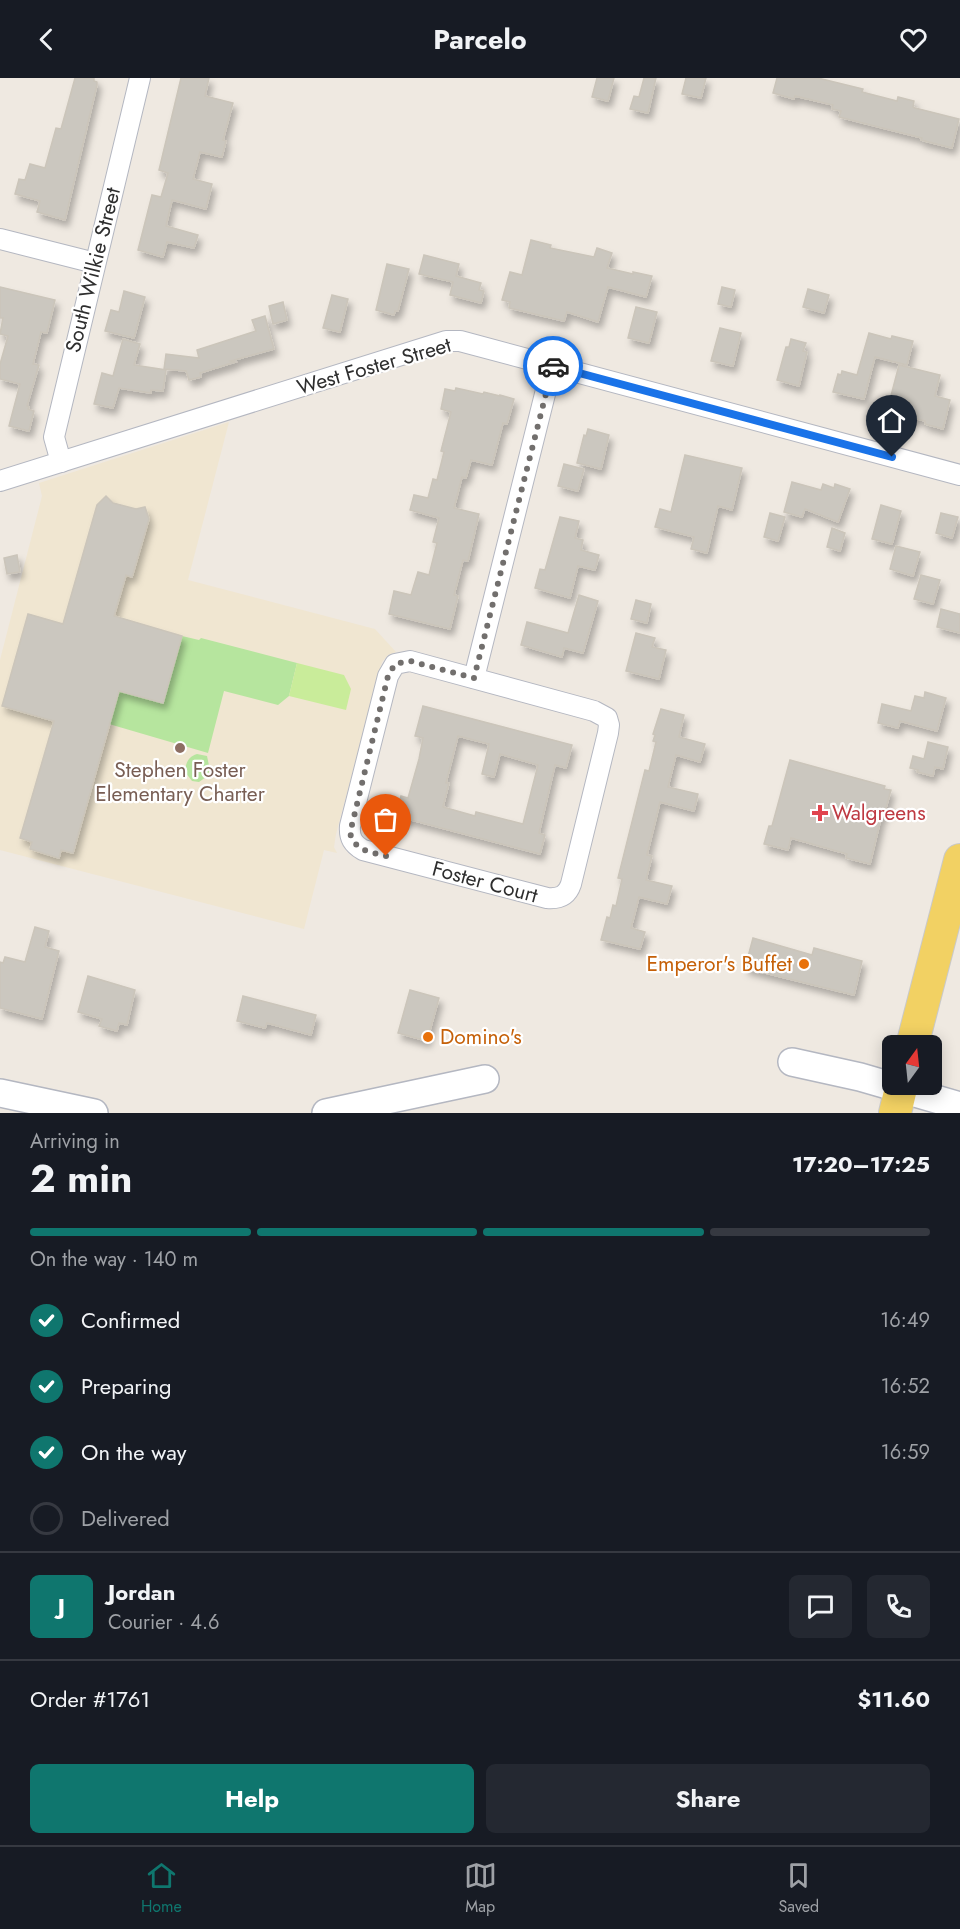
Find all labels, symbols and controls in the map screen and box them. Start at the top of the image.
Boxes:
text: Parcelo [433,20,527,59]
icon: back [30,23,63,56]
icon: heart [897,23,930,56]
street label: South Wilkie Street [58,184,128,356]
street label: West Foster Street [293,330,455,402]
courier [523,336,583,396]
icon: car [537,350,570,383]
pin [866,395,917,457]
icon: home [875,404,908,437]
marker: Stephen Foster Elementary Charter [173,741,187,755]
place label: Stephen Foster Elementary Charter [95,755,266,809]
pin [360,794,411,856]
place label: Walgreens [832,798,926,828]
icon: bag [369,803,402,836]
marker: Walgreens [813,806,827,820]
street label: Foster Court [429,853,541,911]
place label: Emperor's Buffet [646,949,792,979]
marker: Emperor's Buffet [797,957,811,971]
place label: Domino's [440,1022,522,1052]
marker: Domino's [421,1030,435,1044]
north arrow [882,1035,942,1095]
map controls [882,1035,942,1095]
text: Arriving in [30,1127,120,1156]
text: 17:20–17:25 [792,1148,930,1180]
text: 2 min [30,1150,132,1207]
text: On the way · 140 m [30,1245,198,1274]
icon: check [30,1304,63,1337]
text: Confirmed [81,1304,180,1336]
text: 16:49 [880,1306,930,1335]
icon: check [30,1370,63,1403]
text: Preparing [81,1370,172,1402]
text: 16:52 [881,1372,930,1401]
icon: check [30,1436,63,1469]
text: On the way [81,1436,186,1468]
text: 16:59 [881,1438,930,1467]
text: Delivered [81,1502,170,1534]
button: chat [789,1575,852,1638]
button: phone [867,1575,930,1638]
text: Jordan [108,1576,175,1608]
text: J [58,1590,65,1622]
text: Courier · 4.6 [108,1608,220,1637]
text: Order #1761 [30,1683,150,1715]
text: $11.60 [858,1683,930,1715]
button: Help [30,1764,474,1833]
button: Share [486,1764,930,1833]
tab: Home [141,1859,182,1918]
tab: Map [464,1859,497,1918]
tab: Saved [779,1859,819,1918]

